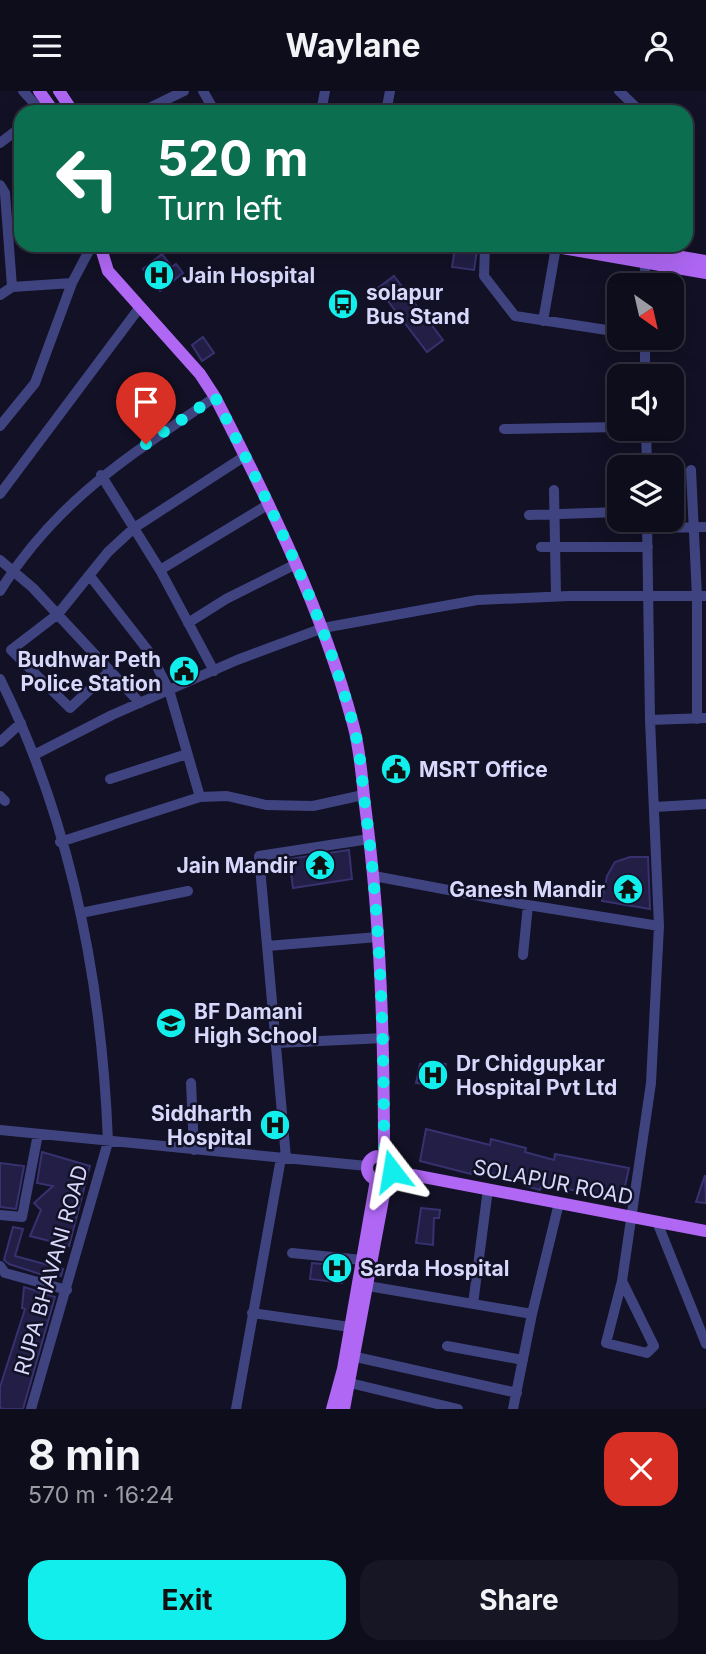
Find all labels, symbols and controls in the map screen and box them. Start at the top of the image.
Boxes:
text: Waylane [286,26,420,65]
icon: menu [28,27,66,65]
icon: person [640,27,678,65]
text: 520 m [157,129,309,188]
icon: left [42,133,133,224]
text: Turn left [157,189,282,228]
hospital icon: Jain Hospital [142,258,176,292]
place label: Jain Hospital [182,263,315,288]
north arrow [607,273,684,350]
map controls [607,273,684,532]
place label: solapur Bus Stand [366,280,470,329]
bus stop icon: solapur Bus Stand [326,287,360,321]
button: sound [607,364,684,441]
pin [116,372,176,444]
icon: arrive [127,383,165,421]
button: layers [607,455,684,532]
place label: Budhwar Peth Police Station [17,647,161,696]
public building icon: Budhwar Peth Police Station [167,654,201,688]
public building icon: MSRT Office [379,752,413,786]
place label: MSRT Office [419,757,548,782]
temple icon: Jain Mandir [303,848,337,882]
place label: Jain Mandir [176,853,297,878]
temple icon: Ganesh Mandir [611,872,645,906]
place label: Ganesh Mandir [449,877,605,902]
place label: BF Damani High School [194,999,317,1048]
school or university icon: BF Damani High School [154,1006,188,1040]
place label: Dr Chidgupkar Hospital Pvt Ltd [456,1051,617,1100]
hospital icon: Dr Chidgupkar Hospital Pvt Ltd [416,1058,450,1092]
place label: Siddharth Hospital [151,1101,252,1150]
hospital icon: Siddharth Hospital [258,1108,292,1142]
position arrow [355,1134,429,1208]
street label: SOLAPUR ROAD [471,1154,635,1210]
street label: RUPA BHAVANI ROAD [9,1162,93,1378]
hospital icon: Sarda Hospital [320,1251,354,1285]
place label: Sarda Hospital [360,1256,509,1281]
text: 8 min [28,1429,141,1480]
button: close [604,1432,678,1506]
text: 570 m · 16:24 [28,1481,174,1509]
button: Exit [28,1560,346,1640]
button: Share [360,1560,678,1640]

